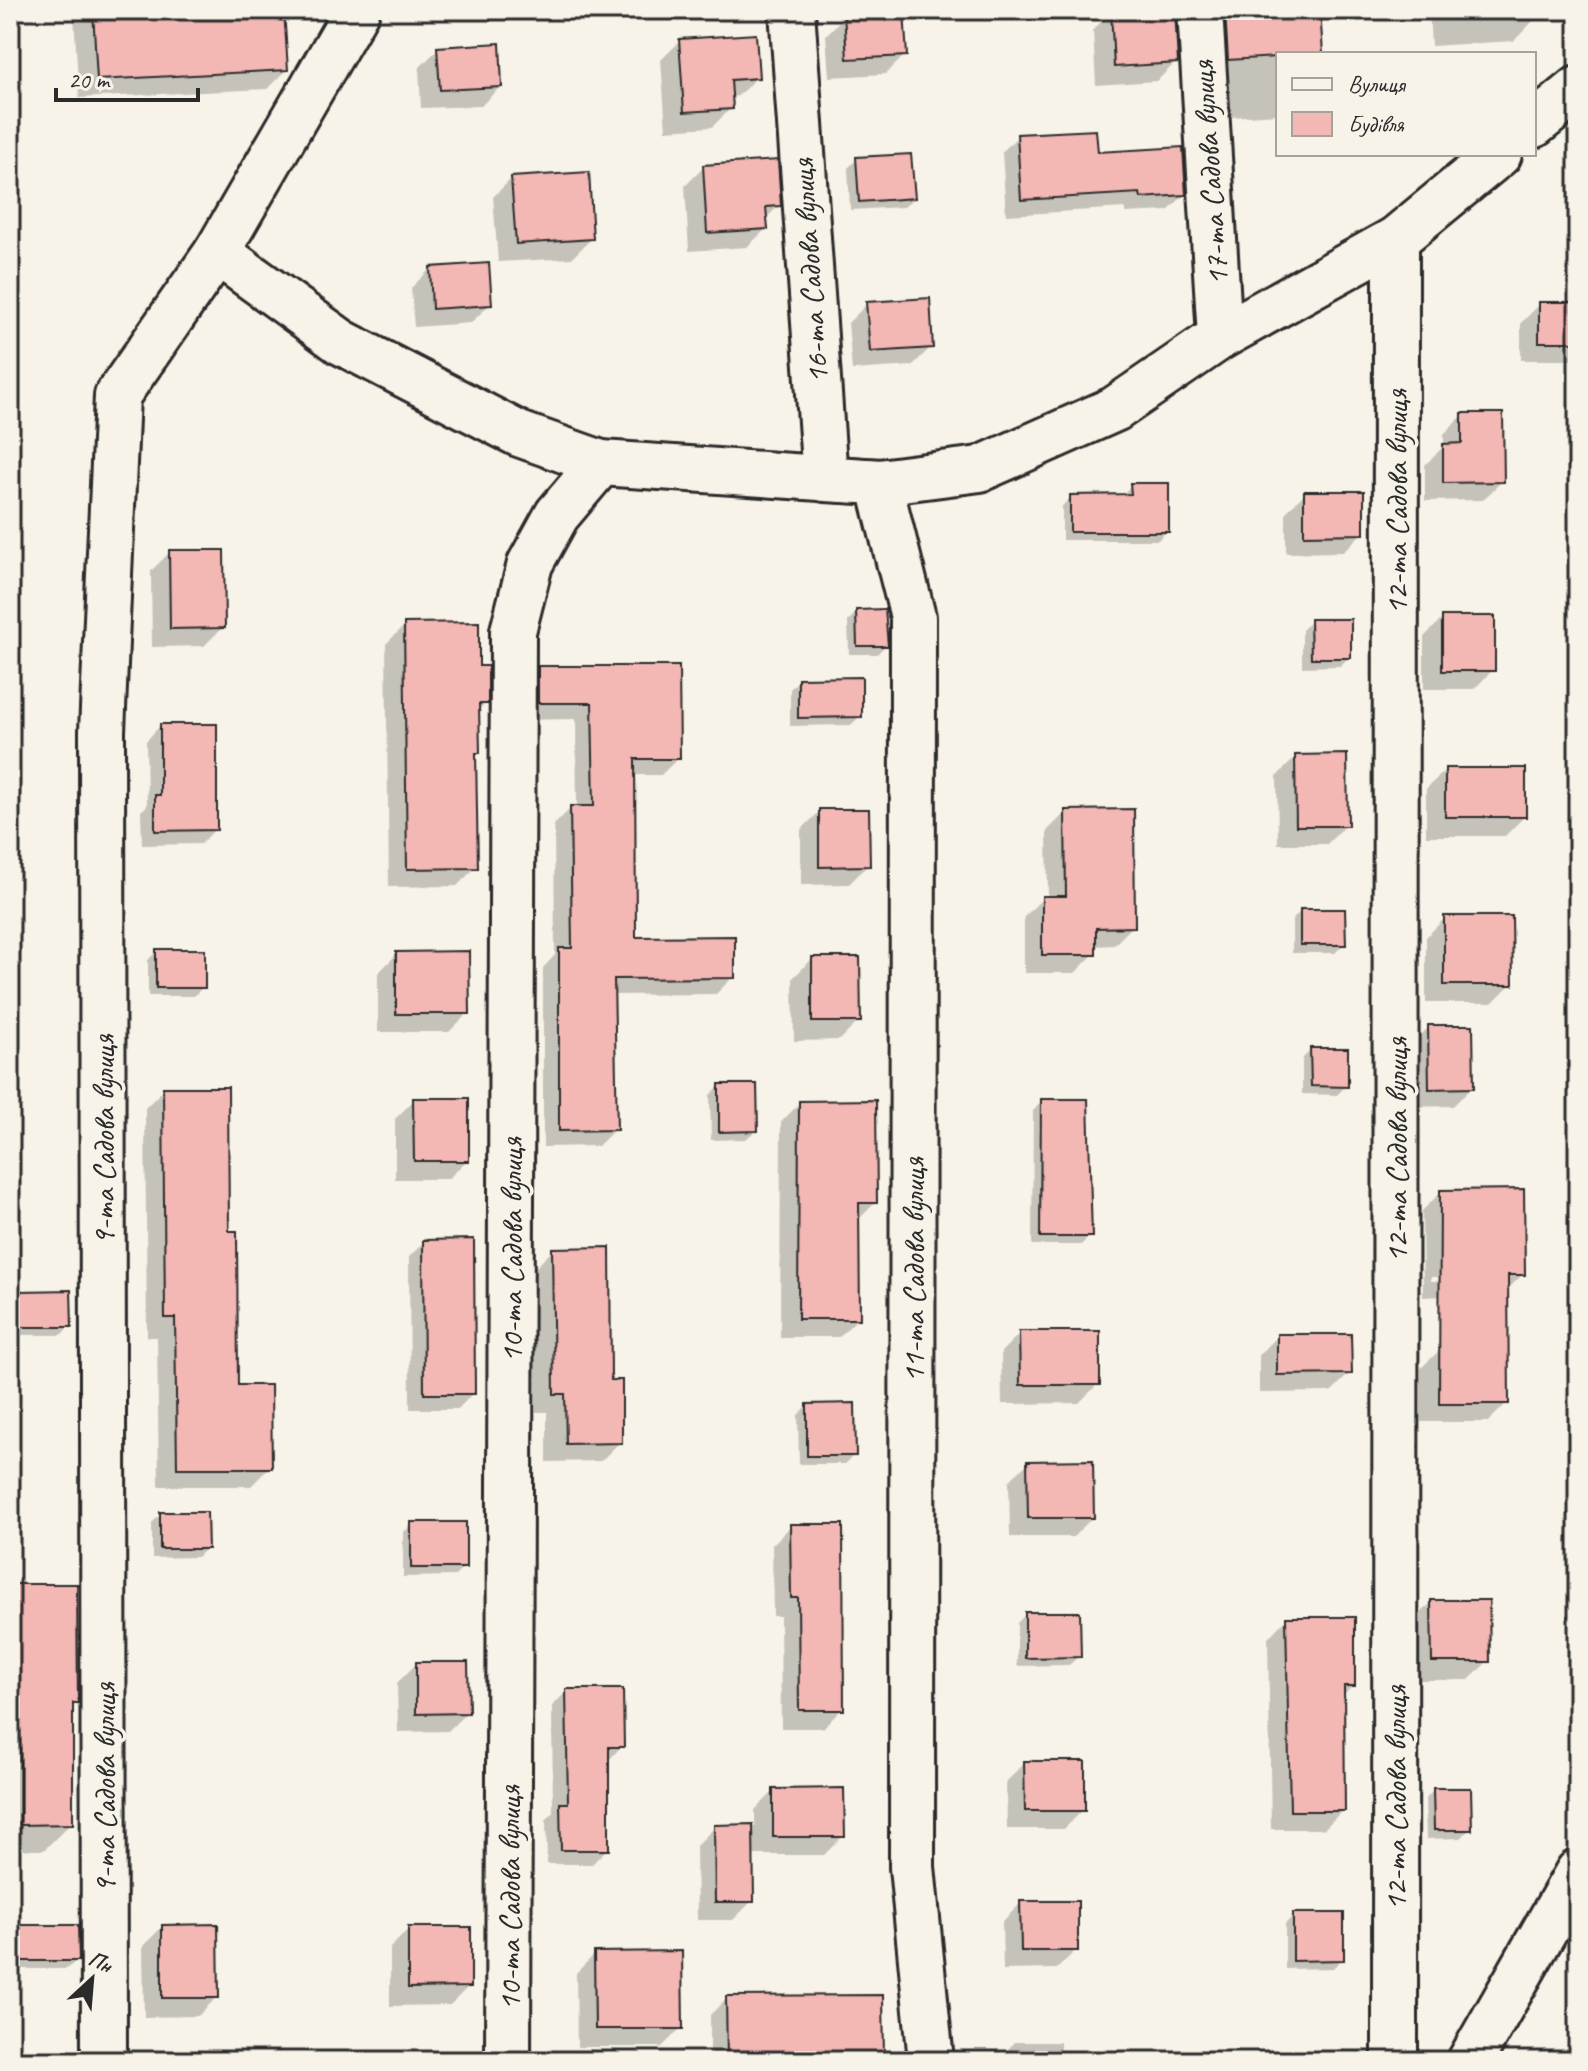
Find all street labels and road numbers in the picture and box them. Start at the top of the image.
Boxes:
street label: 17-та Садова вулиця [1182,58,1238,287]
street label: 16-та Садова вулиця [782,156,838,385]
street label: 12-та Садова вулиця [1376,388,1417,615]
street label: 9-та Садова вулиця [83,1033,124,1245]
street label: 12-та Садова вулиця [1376,1036,1417,1263]
street label: 10-та Садова вулиця [491,1136,532,1363]
street label: 11-та Садова вулиця [893,1156,934,1383]
street label: 9-та Садова вулиця [84,1681,125,1893]
street label: 12-та Садова вулиця [1375,1684,1416,1911]
street label: 10-та Садова вулиця [489,1784,530,2011]

